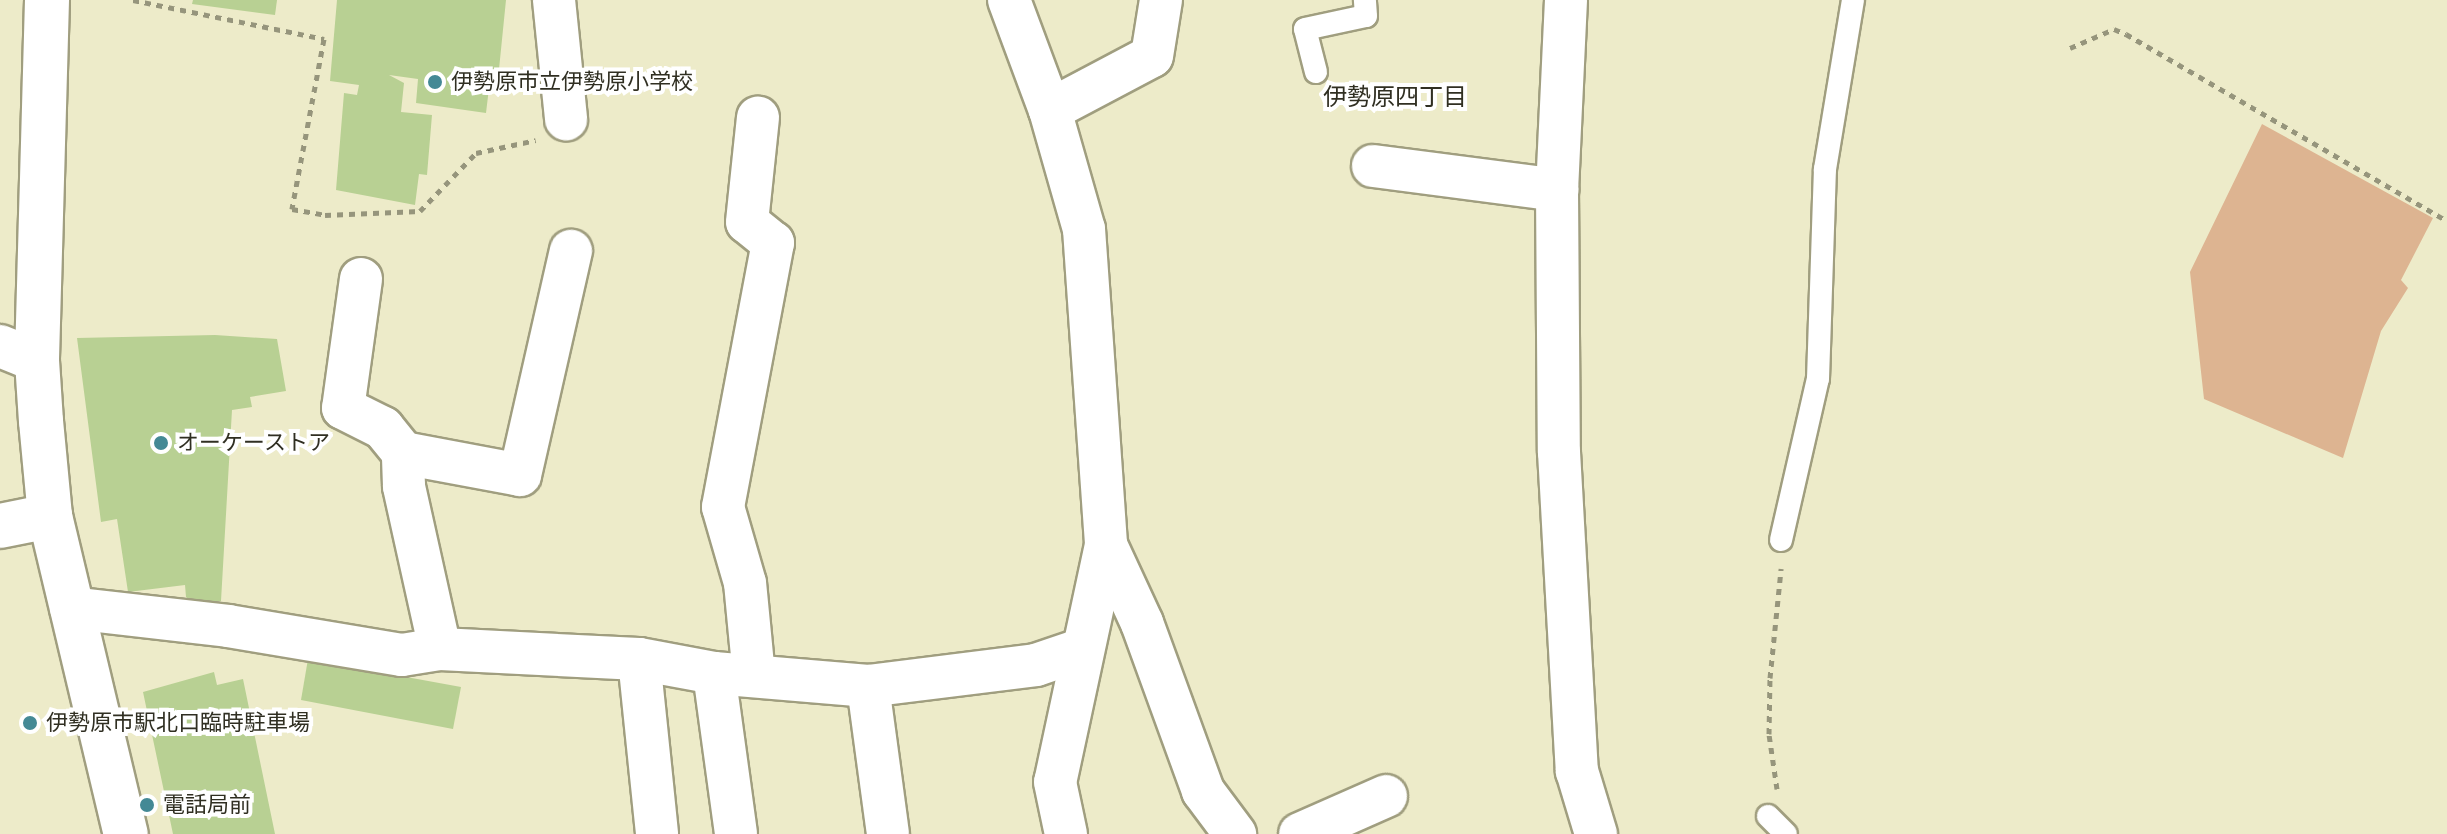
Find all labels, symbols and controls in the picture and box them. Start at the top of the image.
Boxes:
place label: 伊勢原市立伊勢原小学校 [451,69,693,95]
marker: 伊勢原市立伊勢原小学校 [426,73,444,91]
district label: 伊勢原四丁目 [1323,83,1467,111]
place label: オーケーストア [177,430,331,456]
marker: オーケーストア [152,434,170,452]
place label: 伊勢原市駅北口臨時駐車場 [46,710,310,736]
marker: 伊勢原市駅北口臨時駐車場 [21,714,39,732]
place label: 電話局前 [163,792,251,818]
marker: 電話局前 [138,796,156,814]

